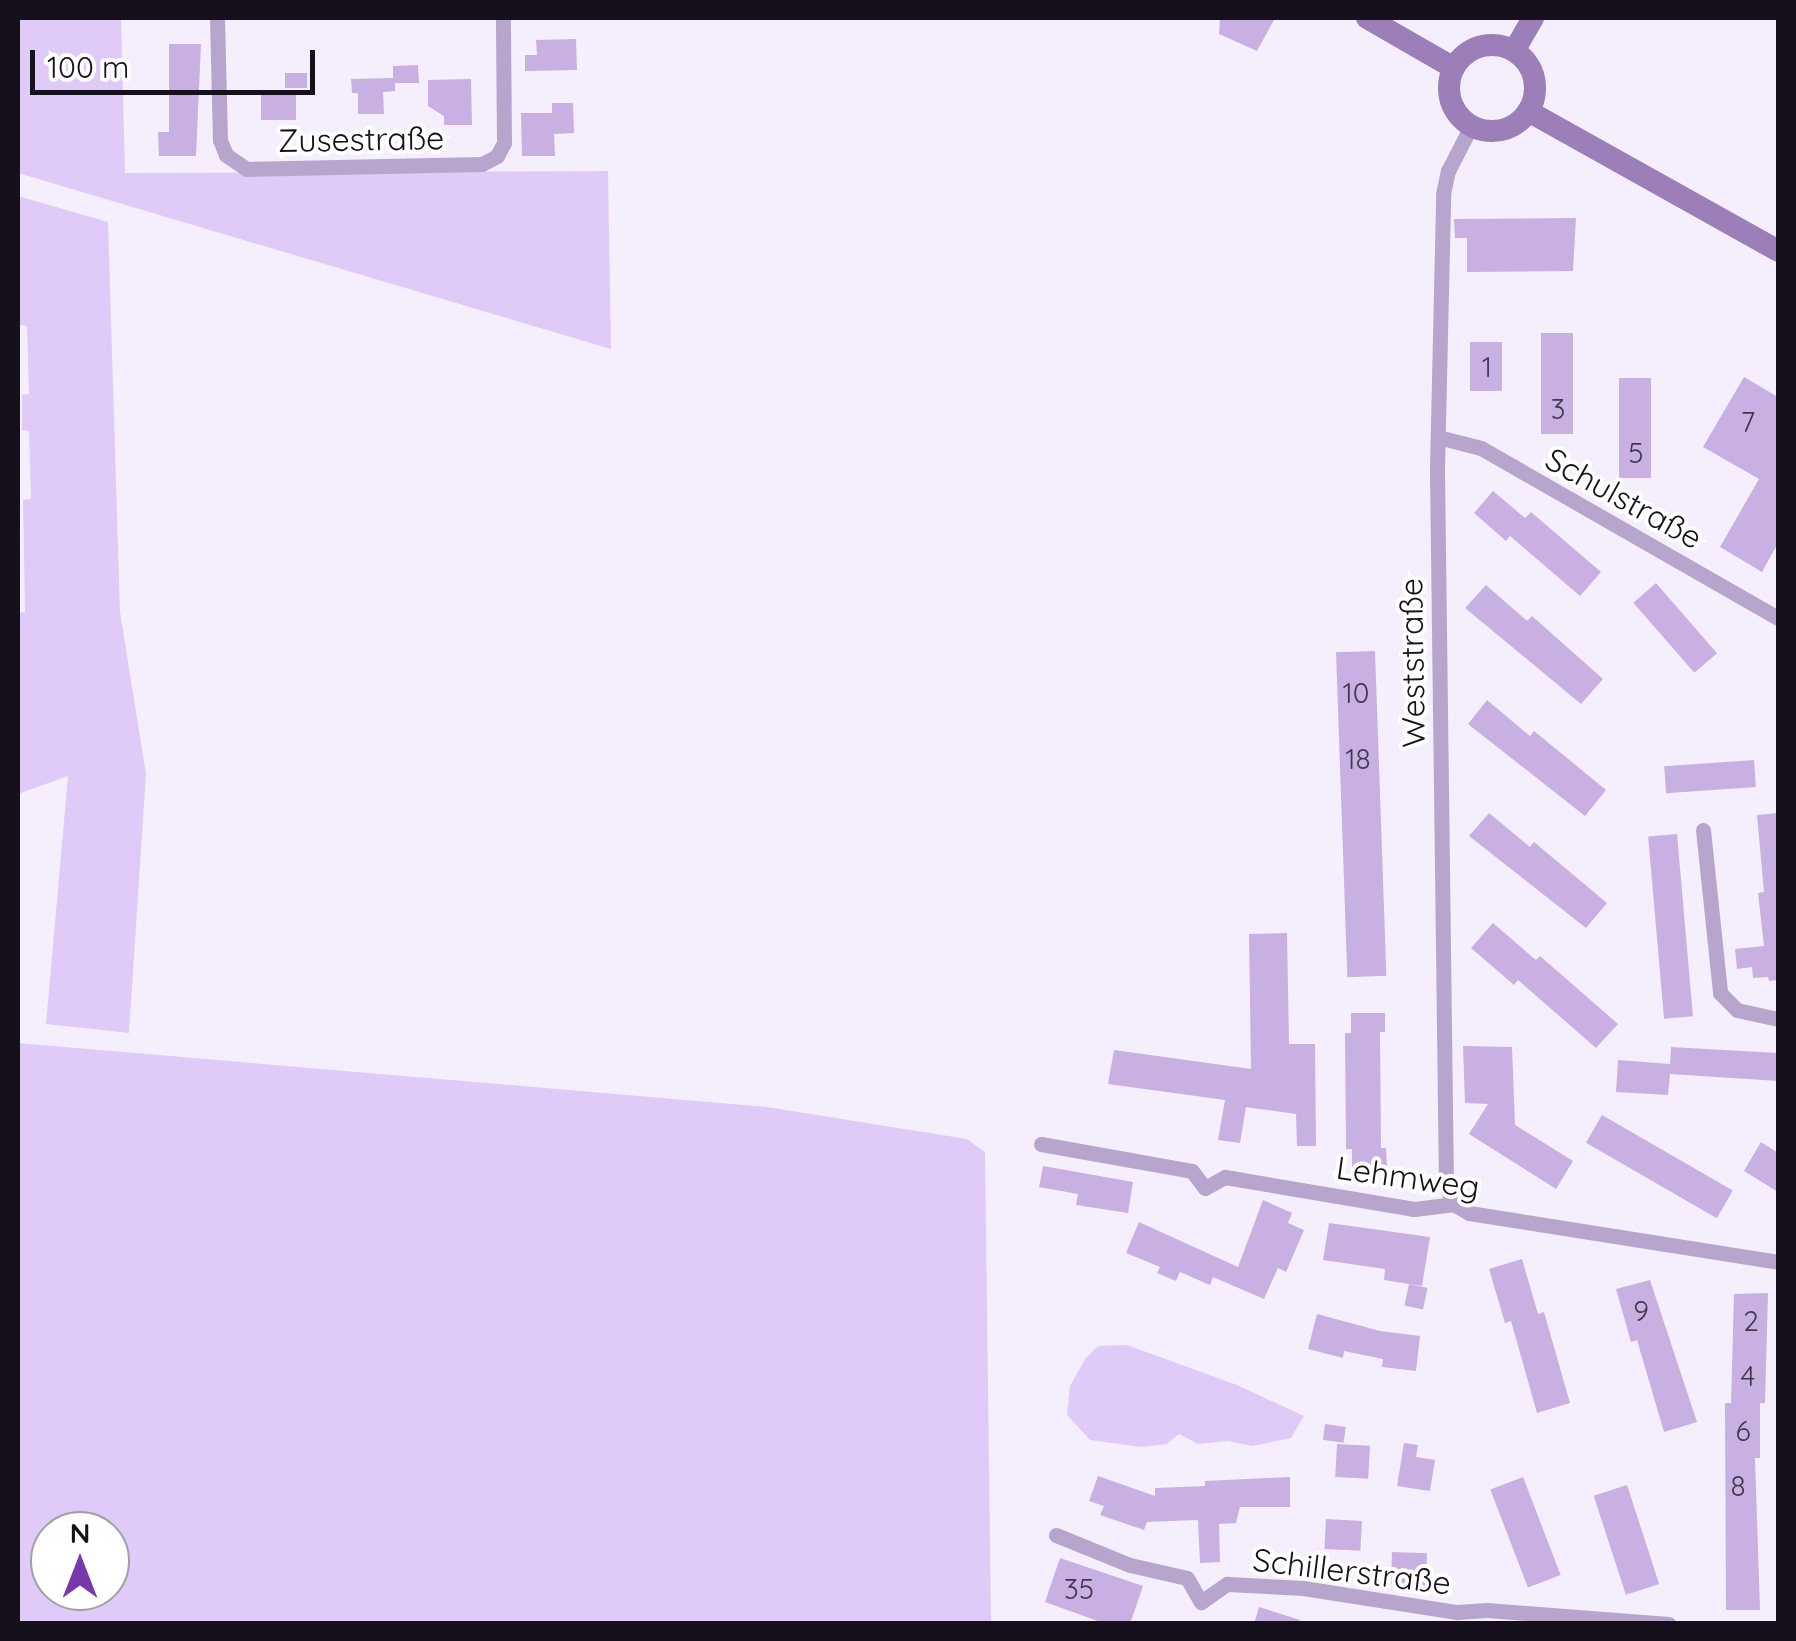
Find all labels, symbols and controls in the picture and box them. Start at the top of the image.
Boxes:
scale bar [35,30,320,92]
text: 100 m [47,48,129,86]
street label: Zusestraße [277,118,445,160]
house number: 1 [1482,350,1492,384]
house number: 3 [1551,392,1565,426]
house number: 7 [1741,405,1755,439]
house number: 5 [1628,436,1644,470]
street label: Schulstraße [1539,439,1709,557]
street label: Weststraße [1391,578,1433,748]
house number: 10 [1342,676,1370,710]
house number: 18 [1345,742,1371,776]
street label: Lehmweg [1334,1148,1482,1206]
house number: 9 [1633,1294,1649,1328]
house number: 2 [1743,1304,1759,1338]
house number: 4 [1741,1359,1755,1393]
house number: 6 [1735,1414,1751,1448]
house number: 8 [1730,1469,1746,1503]
north arrow [30,1511,130,1611]
text: N [70,1515,90,1550]
street label: Schillerstraße [1251,1540,1453,1602]
house number: 35 [1064,1572,1094,1606]

